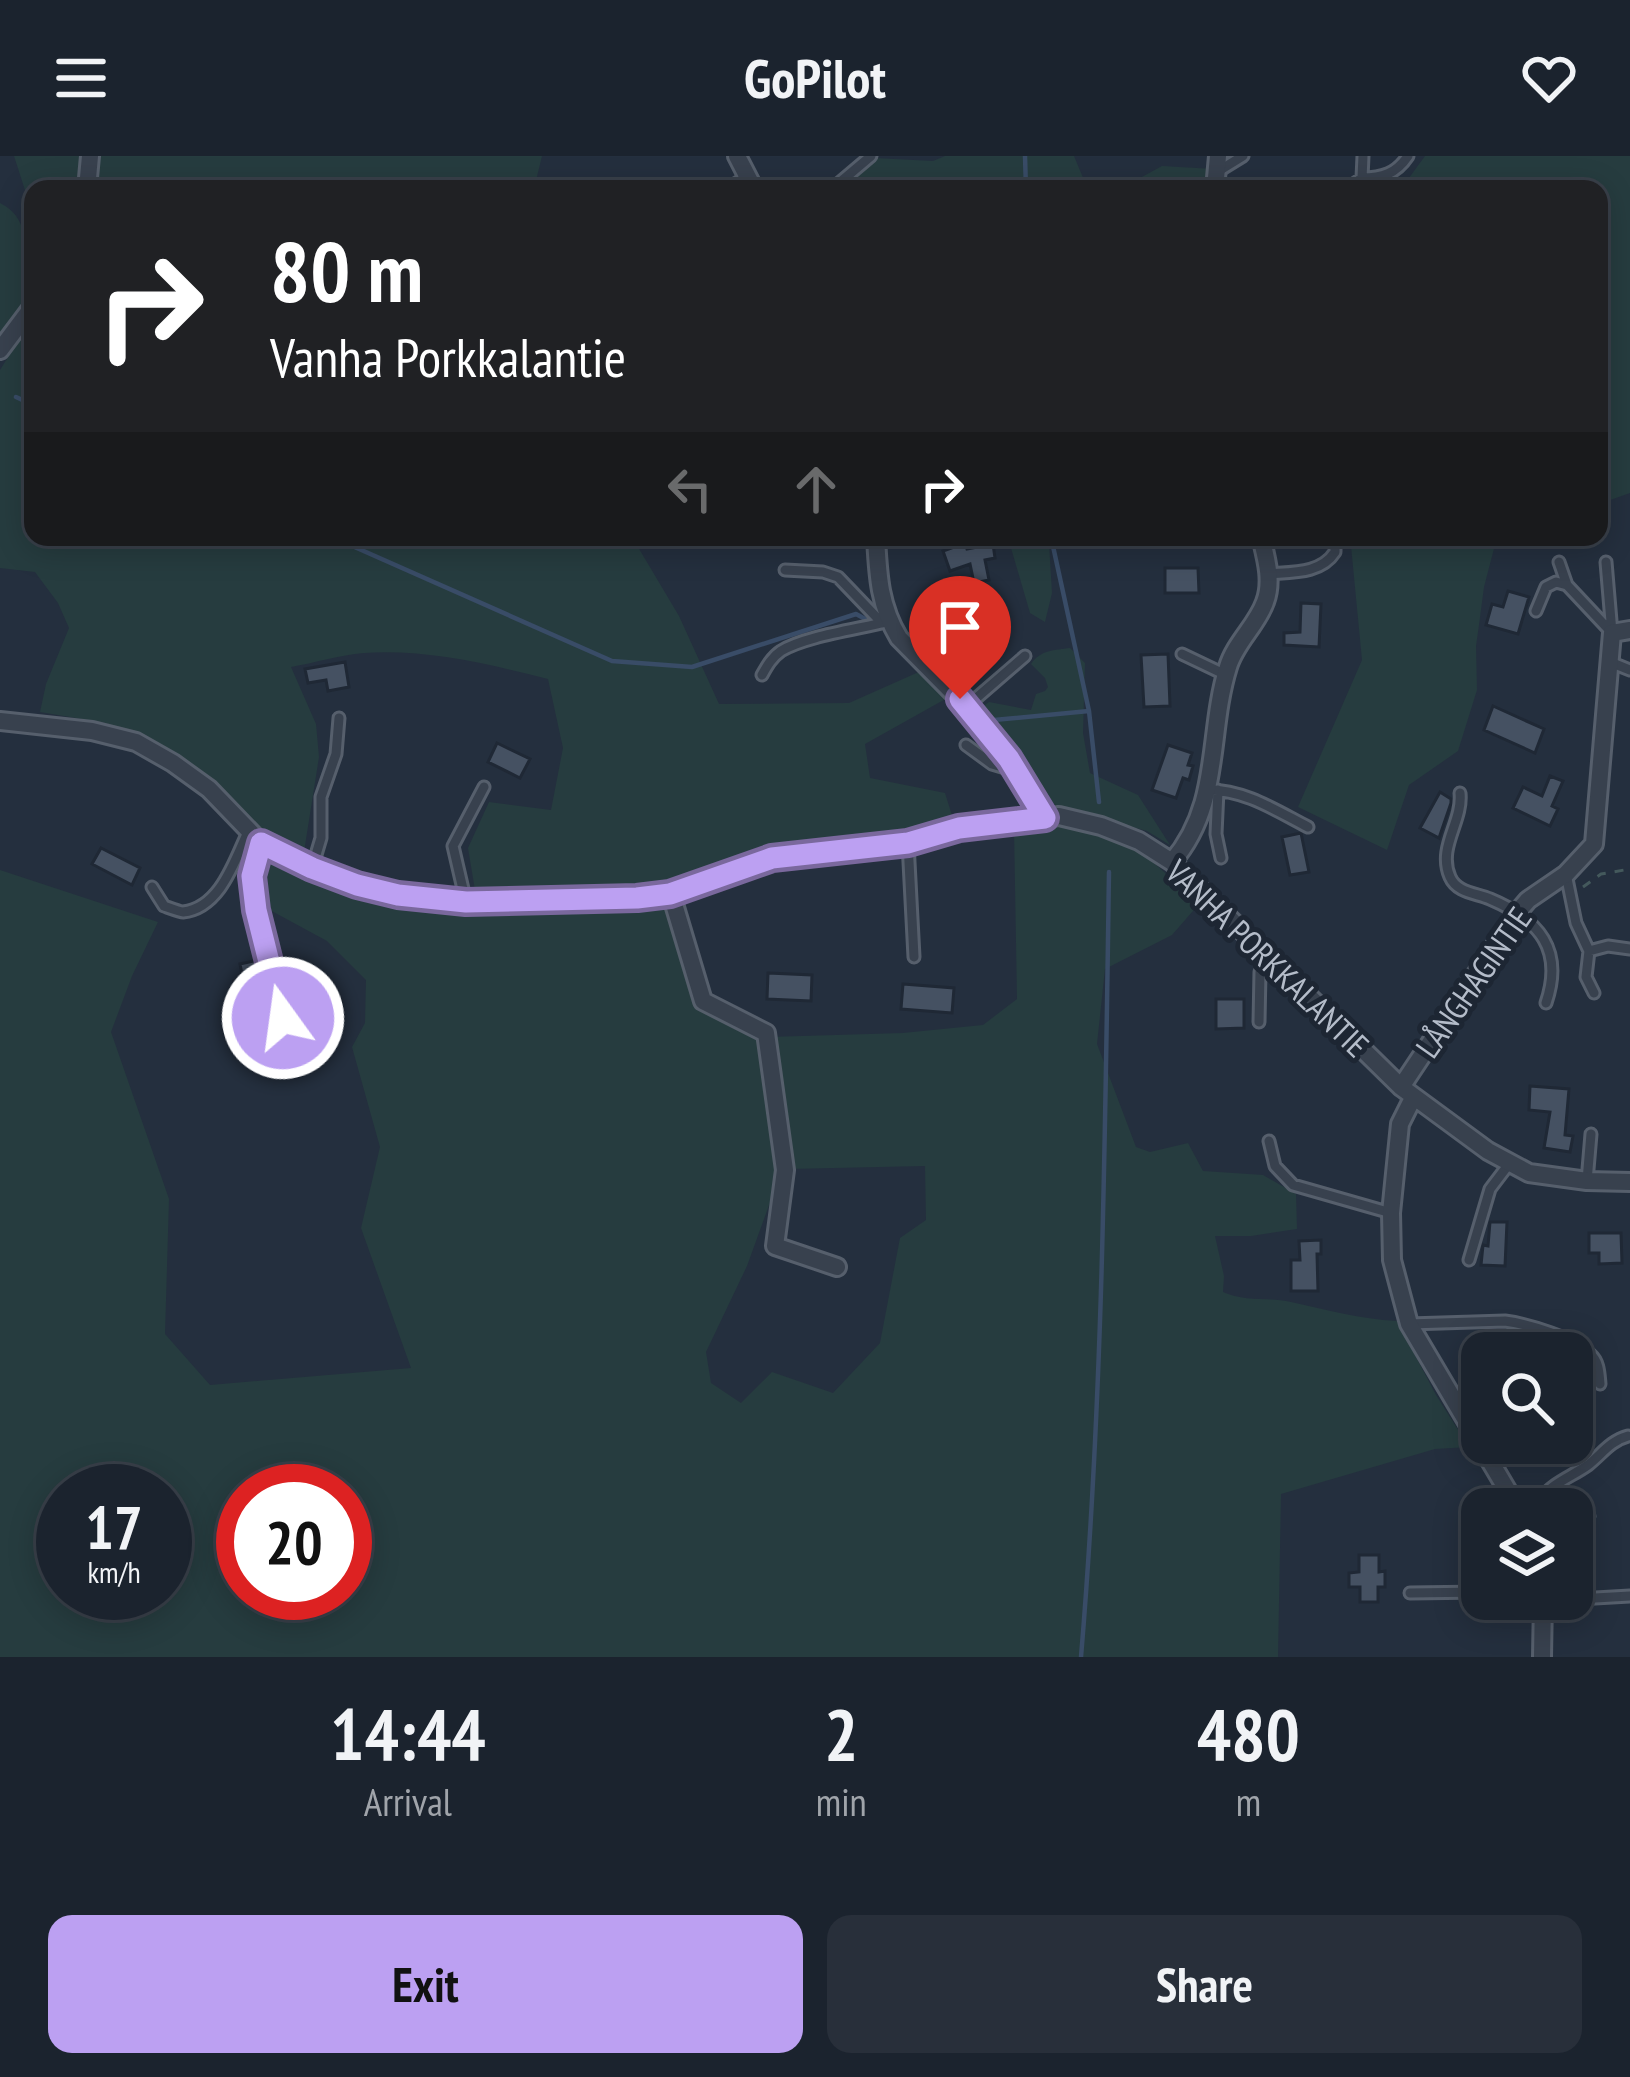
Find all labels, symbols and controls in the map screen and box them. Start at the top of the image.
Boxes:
text: GoPilot [744,43,886,113]
icon: menu [48,45,114,111]
icon: heart [1516,45,1582,111]
text: 80 m [270,216,423,325]
icon: right [72,228,228,384]
text: Vanha Porkkalantie [270,322,626,392]
icon: left [657,456,723,522]
icon: ahead [783,456,849,522]
icon: right [909,456,975,522]
pin [909,576,1011,699]
icon: arrive [927,594,993,660]
street label: VANHA PORKKALANTIE [1157,849,1379,1066]
street label: LÅNGHAGINTIE [1405,898,1541,1066]
position arrow [220,955,346,1081]
map controls [1461,1332,1593,1620]
button: search [1461,1332,1593,1464]
speed limit sign: 20 [216,1464,372,1620]
text: 17 [85,1488,143,1566]
button: layers [1461,1488,1593,1620]
text: km/h [87,1552,141,1591]
text: 14:44 [330,1687,486,1780]
text: 2 [824,1687,858,1780]
text: 480 [1197,1687,1300,1780]
text: Arrival [364,1776,452,1827]
text: min [816,1776,867,1827]
text: m [1236,1776,1261,1827]
button: Exit [48,1915,803,2053]
button: Share [827,1915,1582,2053]

